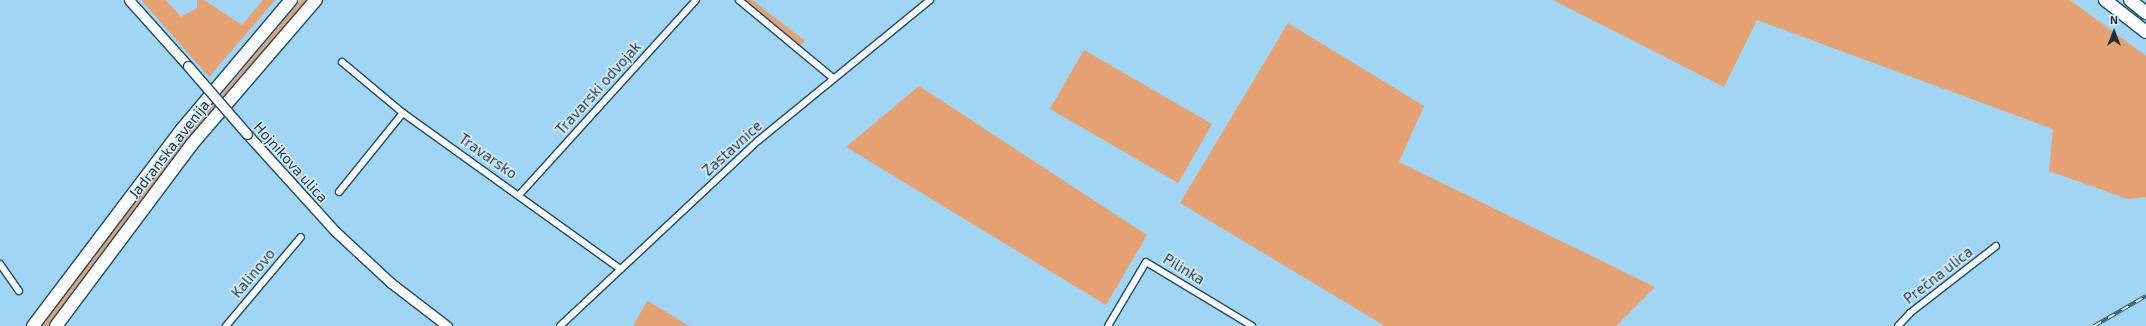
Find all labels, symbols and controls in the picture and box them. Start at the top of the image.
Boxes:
north arrow [2094,12,2134,52]
text: N [2110,13,2118,26]
street label: Travarski odvojak [551,38,645,138]
street label: Jadranska avenija [125,96,213,202]
street label: Zastavnice [699,117,765,179]
street label: Hojnikova ulica [250,118,332,206]
street label: Travarsko [455,129,521,183]
street label: Prečna ulica [1900,242,1976,308]
street label: Kalinovo [227,245,279,301]
street label: Pilinka [1160,250,1208,288]

